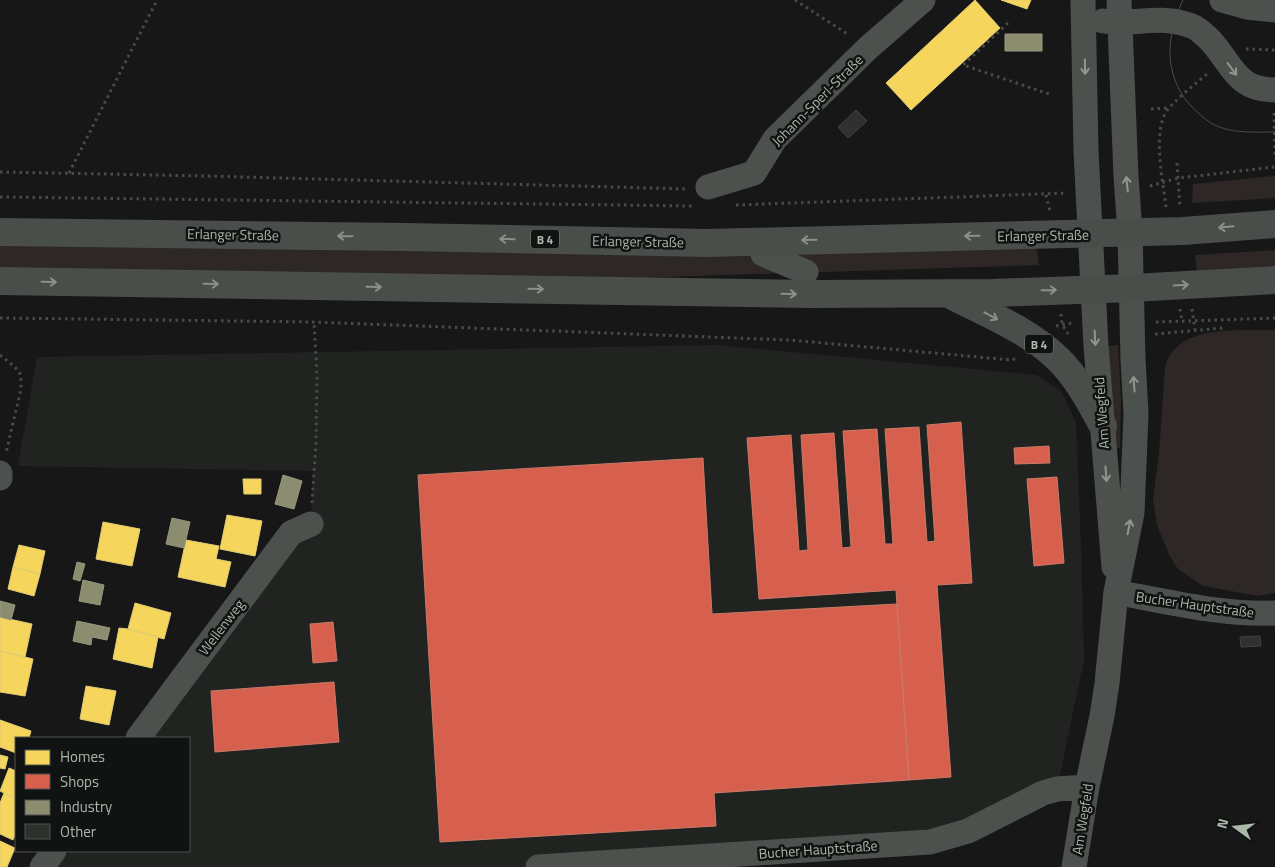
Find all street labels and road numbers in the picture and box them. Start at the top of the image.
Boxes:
street label: Johann-Sperl-Straße [766,49,868,151]
street label: Erlanger Straße [187,223,279,245]
street label: Erlanger Straße [997,224,1089,246]
road number: B 4 [531,230,559,248]
street label: Erlanger Straße [592,230,684,252]
road number: B 4 [1025,334,1053,354]
street label: Am Wegfeld [1088,376,1114,450]
street label: Bucher Hauptstraße [1135,585,1255,623]
street label: Wellenweg [193,595,249,659]
street label: Am Wegfeld [1066,782,1098,856]
street label: Bucher Hauptstraße [758,834,878,864]

